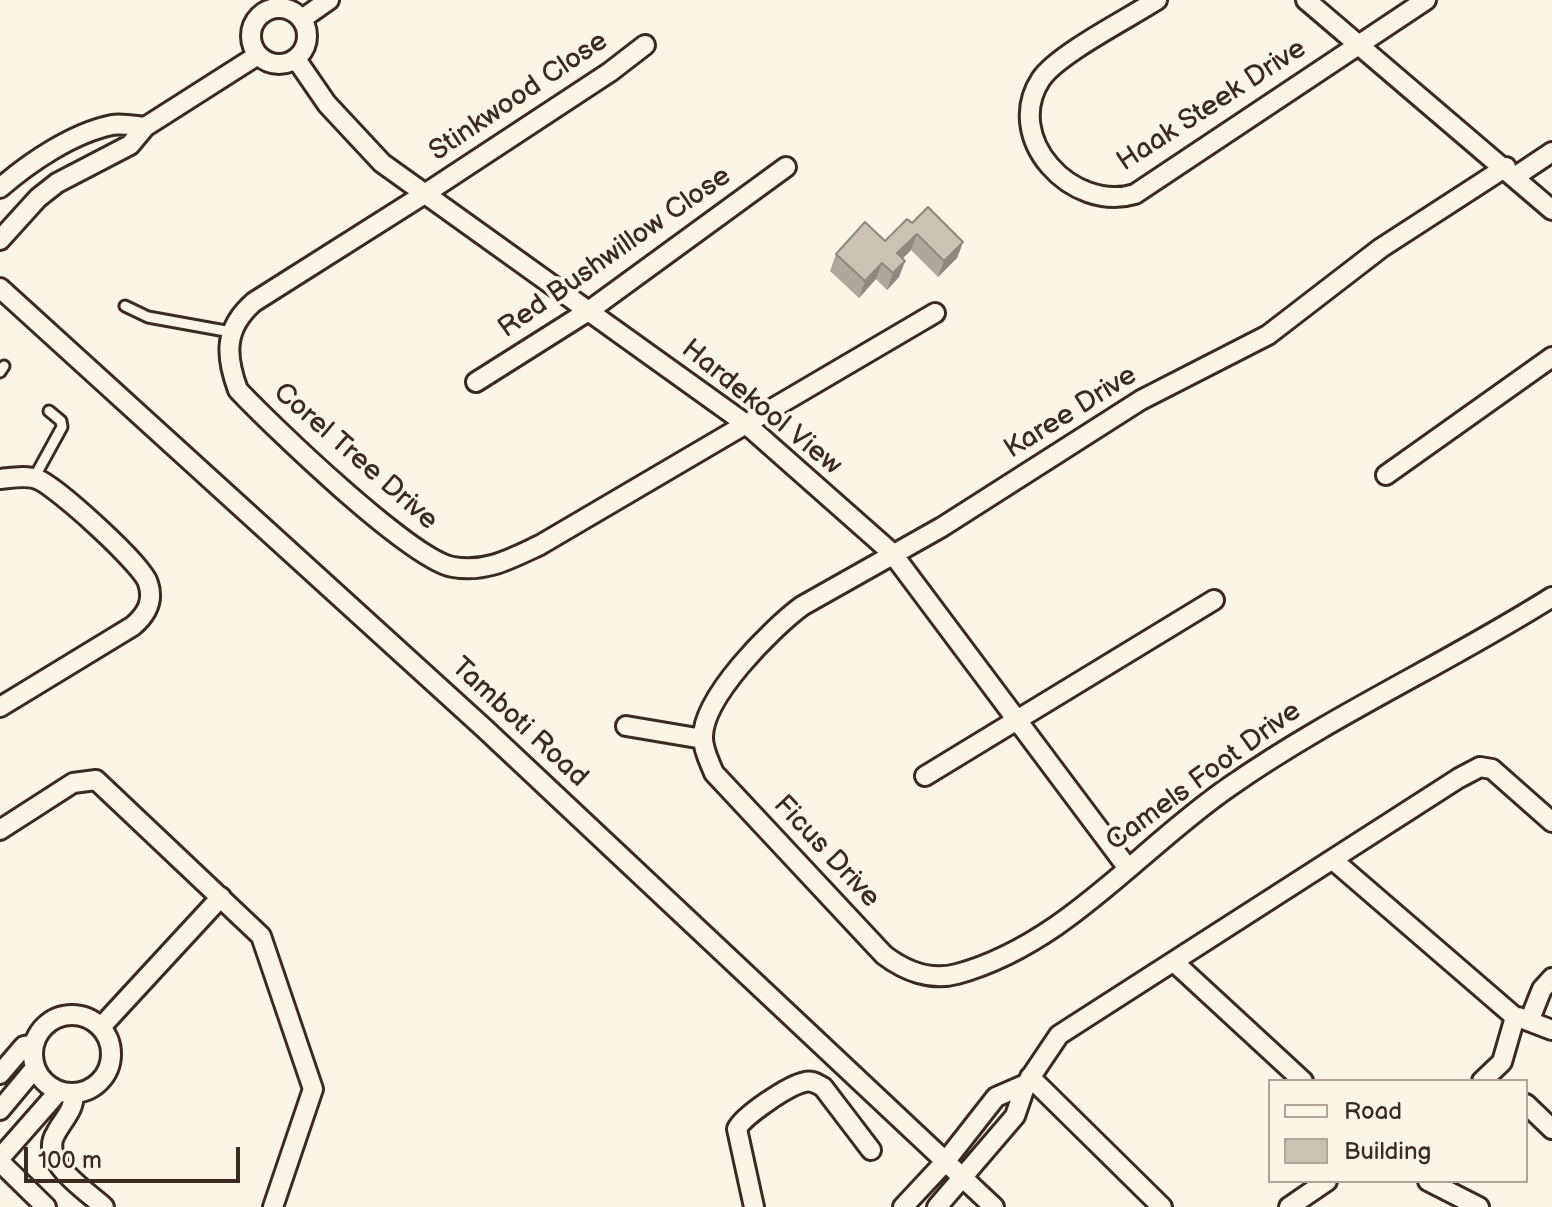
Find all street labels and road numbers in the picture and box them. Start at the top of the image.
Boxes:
street label: Stinkwood Close [423,25,615,169]
street label: Haak Steek Drive [1111,32,1313,180]
street label: Red Bushwillow Close [492,160,738,346]
street label: Hardekool View [674,333,848,483]
street label: Karee Drive [999,359,1143,467]
street label: Corel Tree Drive [266,376,444,538]
street label: Tamboti Road [444,651,594,795]
street label: Camels Foot Drive [1100,695,1308,859]
street label: Ficus Drive [766,789,886,915]

